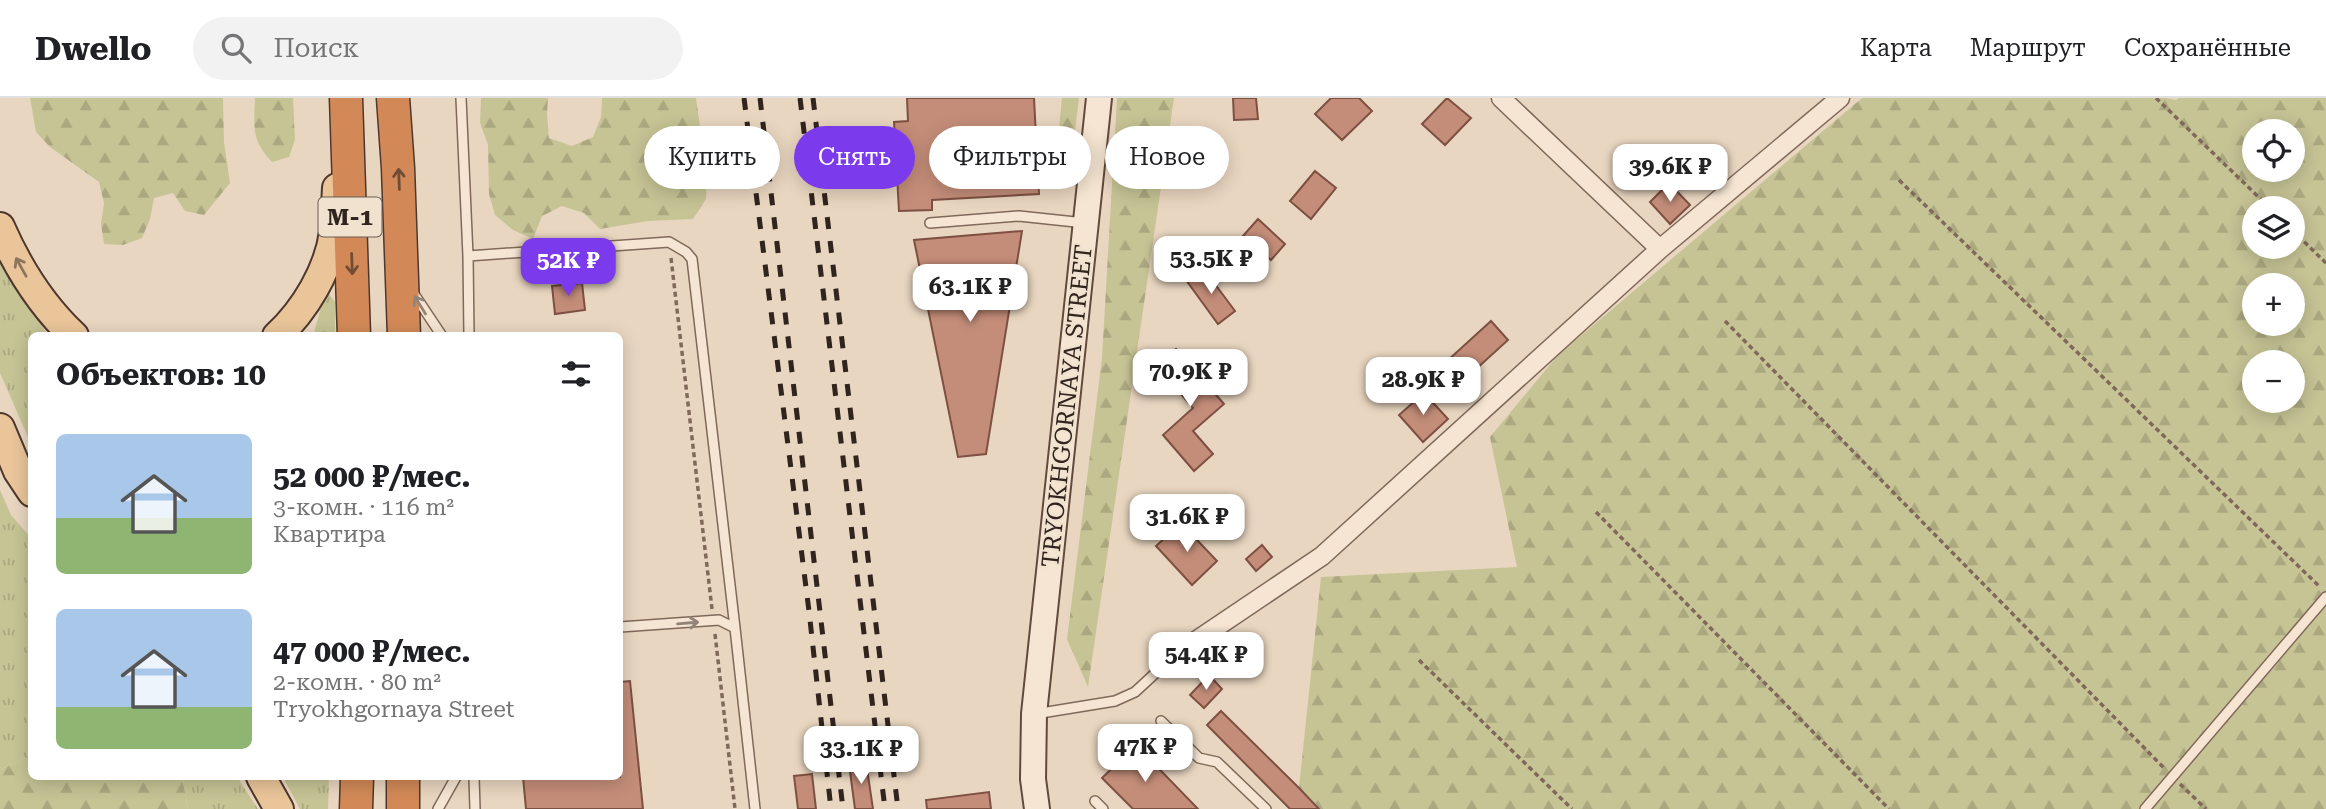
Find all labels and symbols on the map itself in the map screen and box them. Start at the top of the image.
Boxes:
pin: 39.6K ₽ [1605,144,1735,204]
one-way arrow [392,168,405,191]
road number: М-1 [318,198,382,236]
pin: 53.5K ₽ [1146,236,1276,296]
pin: 52K ₽ [519,238,617,298]
street label: TRYOKHGORNAYA STREET [1036,243,1098,569]
one-way arrow [345,252,358,275]
one-way arrow [13,257,27,278]
pin: 63.1K ₽ [905,264,1035,324]
one-way arrow [413,295,427,315]
pin: 70.9K ₽ [1125,350,1255,409]
pin: 28.9K ₽ [1358,358,1488,417]
pin: 31.6K ₽ [1122,494,1252,554]
one-way arrow [676,616,698,629]
pin: 54.4K ₽ [1141,632,1271,692]
pin: 47K ₽ [1096,724,1194,784]
pin: 33.1K ₽ [796,726,926,786]

